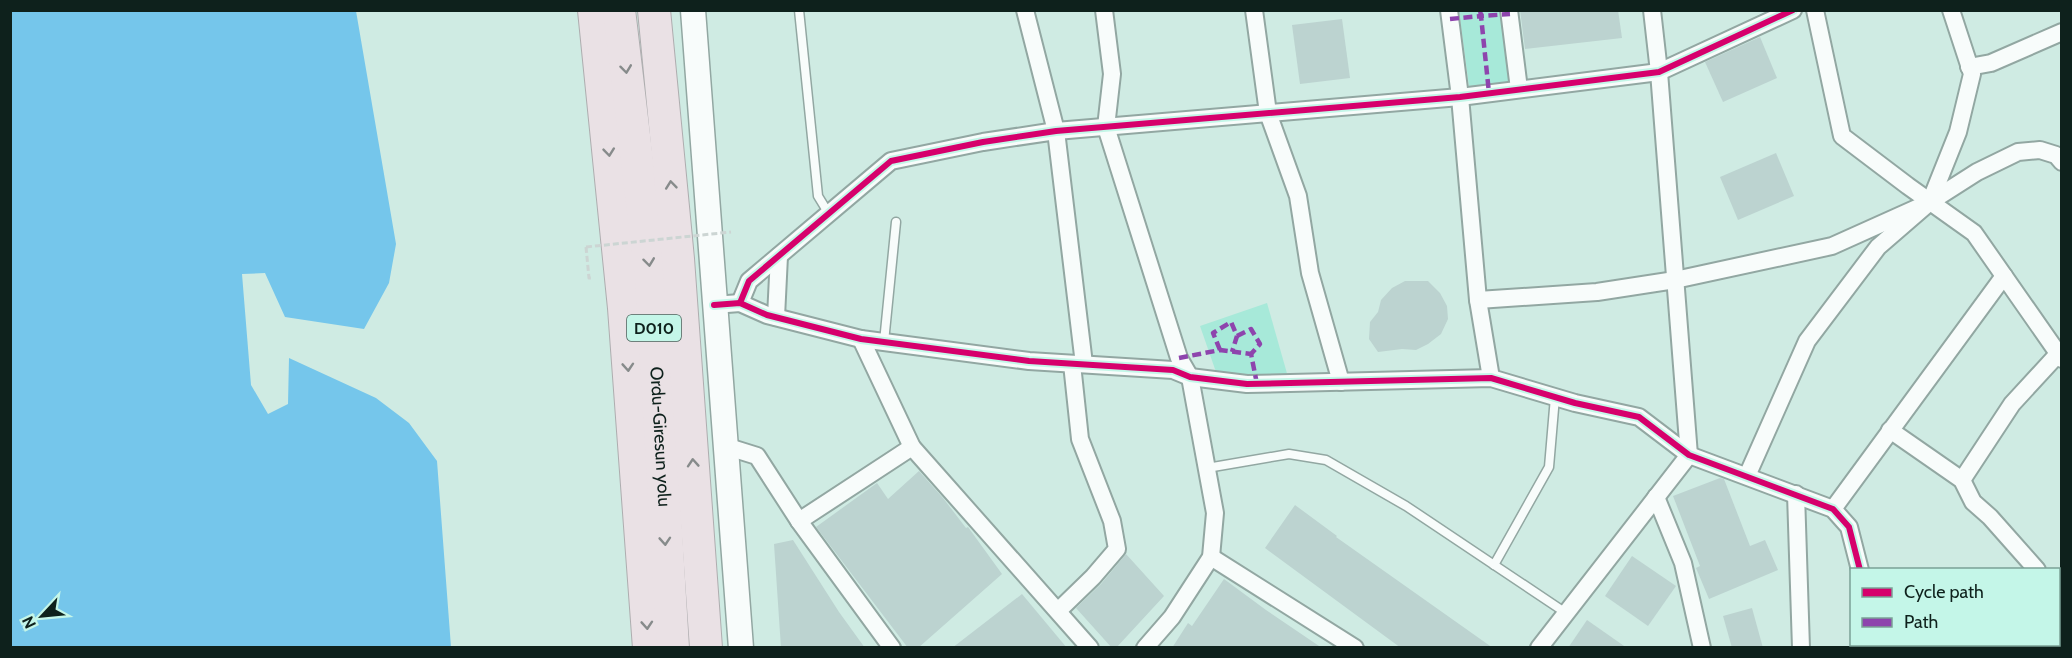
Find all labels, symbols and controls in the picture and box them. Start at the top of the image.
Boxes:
one-way arrow [619,64,632,73]
one-way arrow [602,148,614,157]
one-way arrow [665,181,678,190]
one-way arrow [642,258,655,267]
road number: D010 [627,315,681,341]
one-way arrow [622,363,635,372]
street label: Ordu-Giresun yolu [645,366,676,508]
one-way arrow [686,459,699,468]
one-way arrow [659,536,672,545]
legend [1850,568,2060,646]
text: Cycle path [1904,581,1984,603]
north arrow [12,586,72,646]
text: Path [1904,611,1938,633]
text: N [18,613,40,632]
one-way arrow [640,620,653,629]

